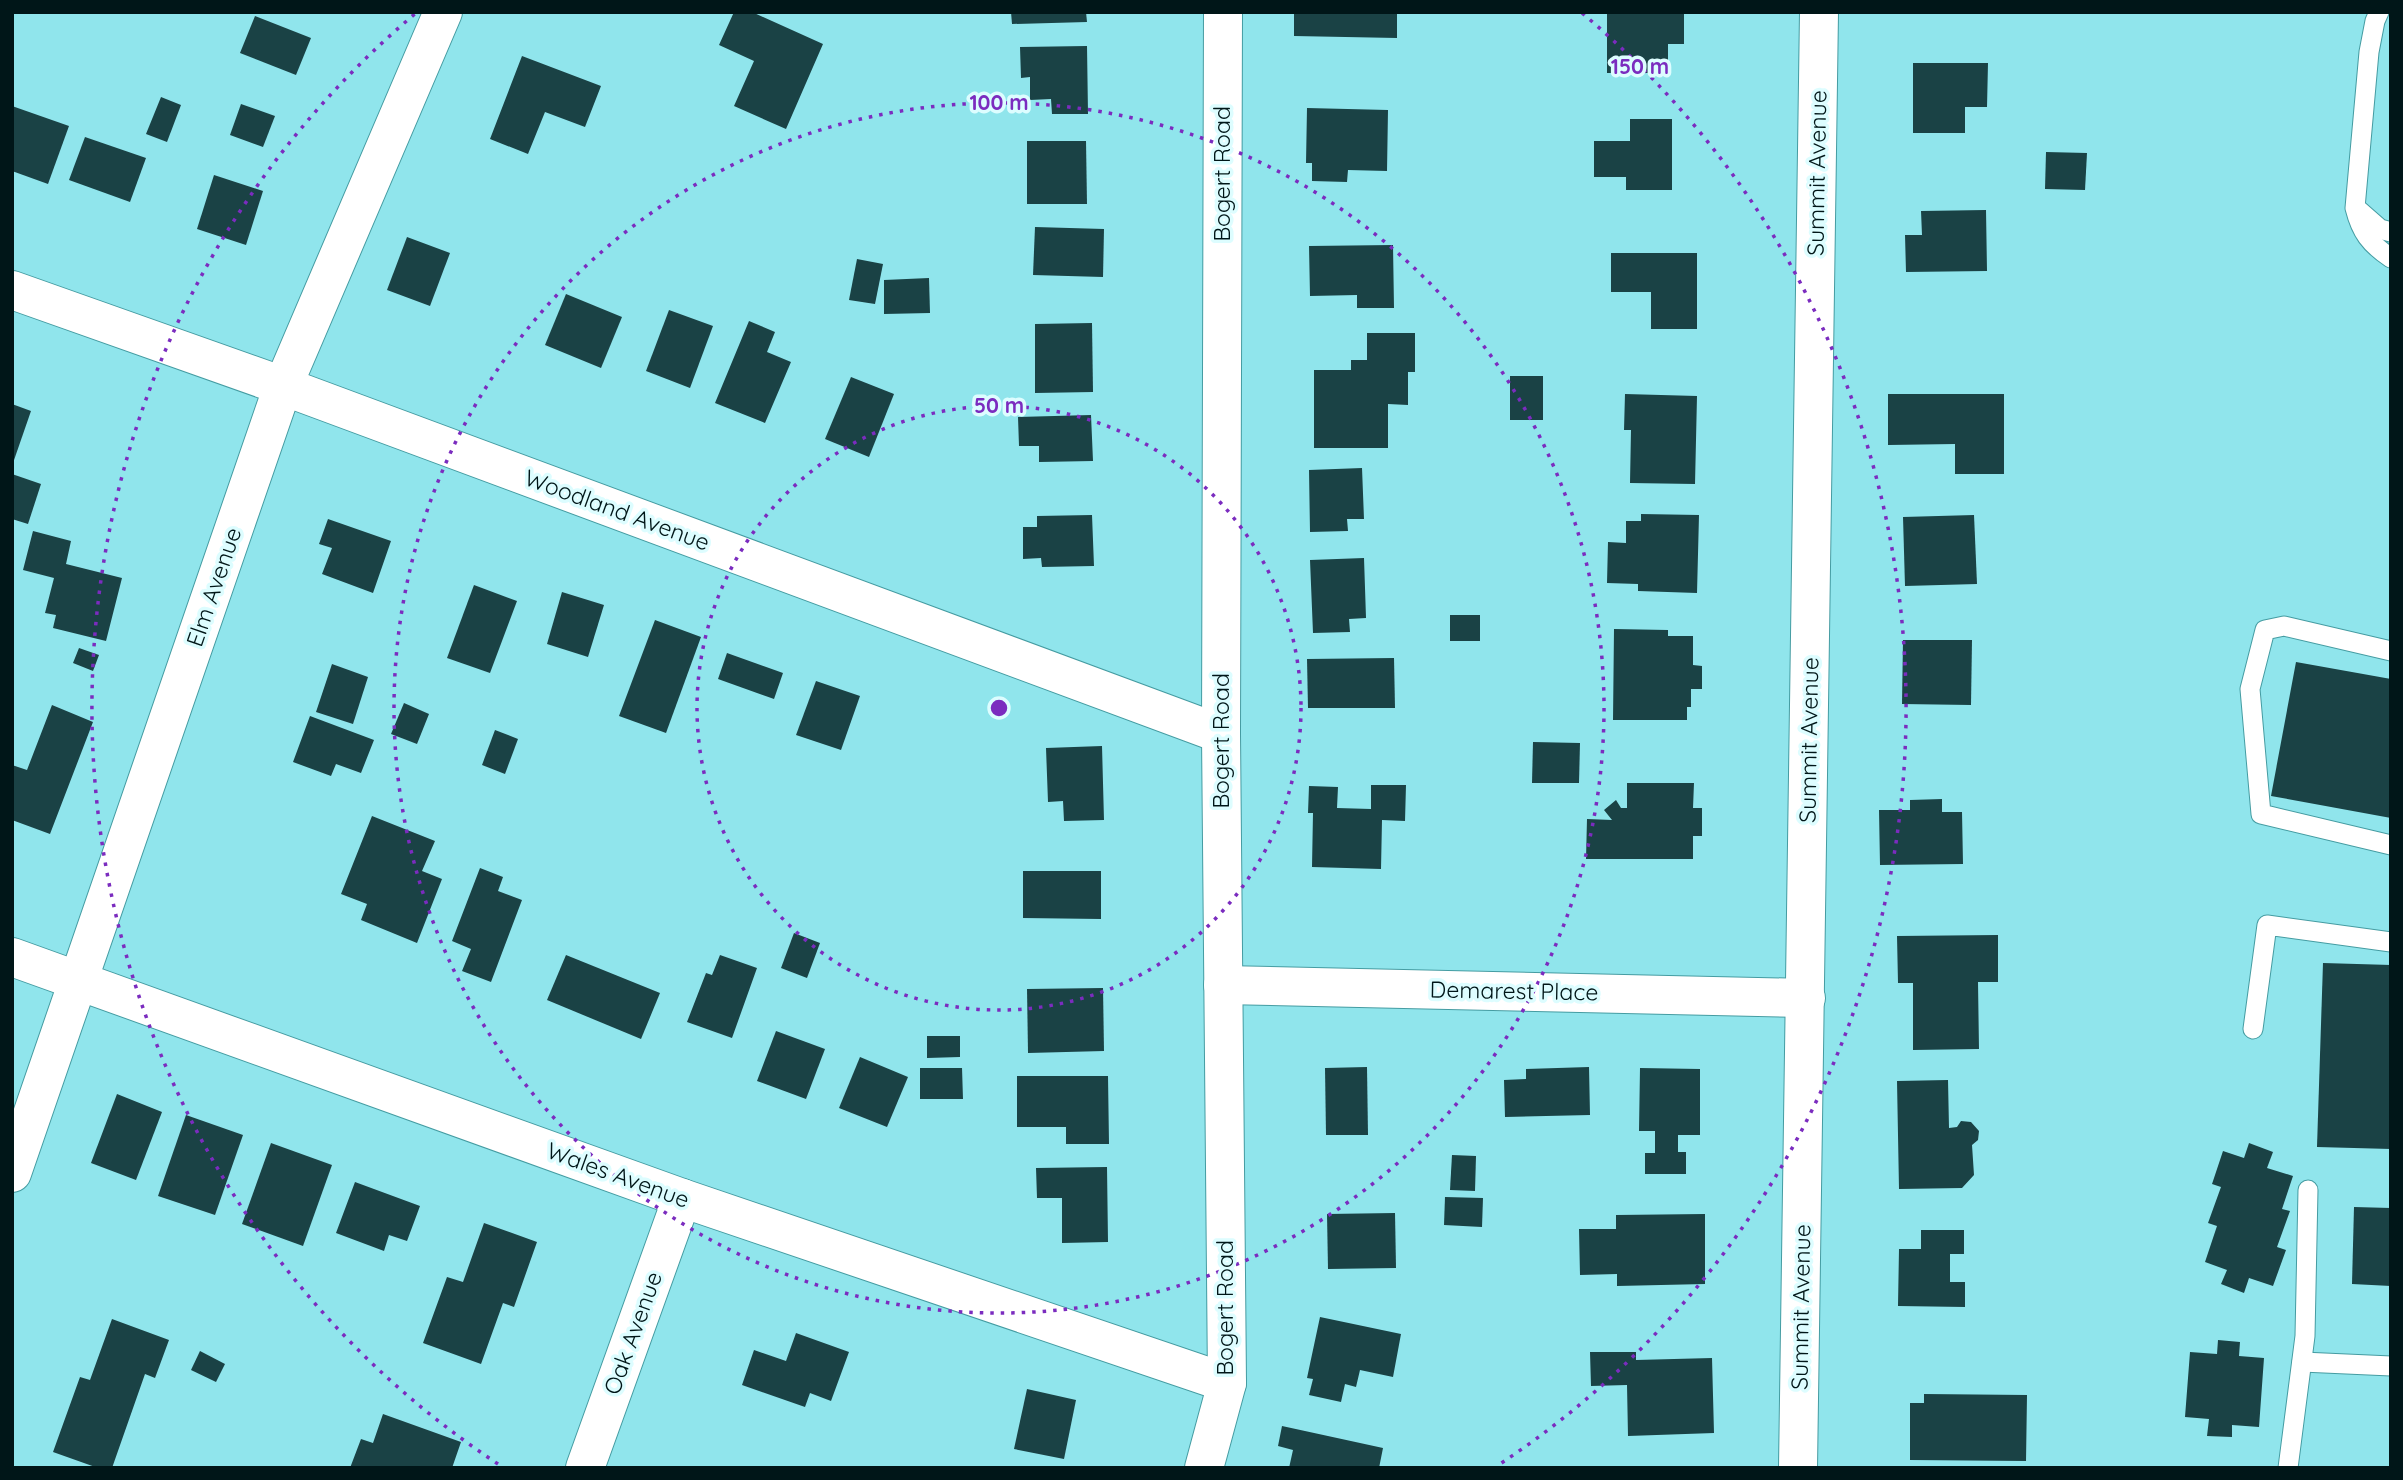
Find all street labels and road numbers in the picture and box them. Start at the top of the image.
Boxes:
street label: Summit Avenue [1801,90,1832,256]
street label: Bogert Road [1207,106,1236,242]
street label: Woodland Avenue [521,463,714,557]
street label: Elm Avenue [180,523,247,650]
street label: Summit Avenue [1793,657,1824,823]
street label: Bogert Road [1206,673,1235,809]
street label: Demarest Place [1429,975,1599,1006]
street label: Wales Avenue [543,1135,693,1214]
street label: Summit Avenue [1785,1224,1816,1390]
street label: Bogert Road [1210,1240,1239,1376]
street label: Oak Avenue [597,1267,668,1398]

